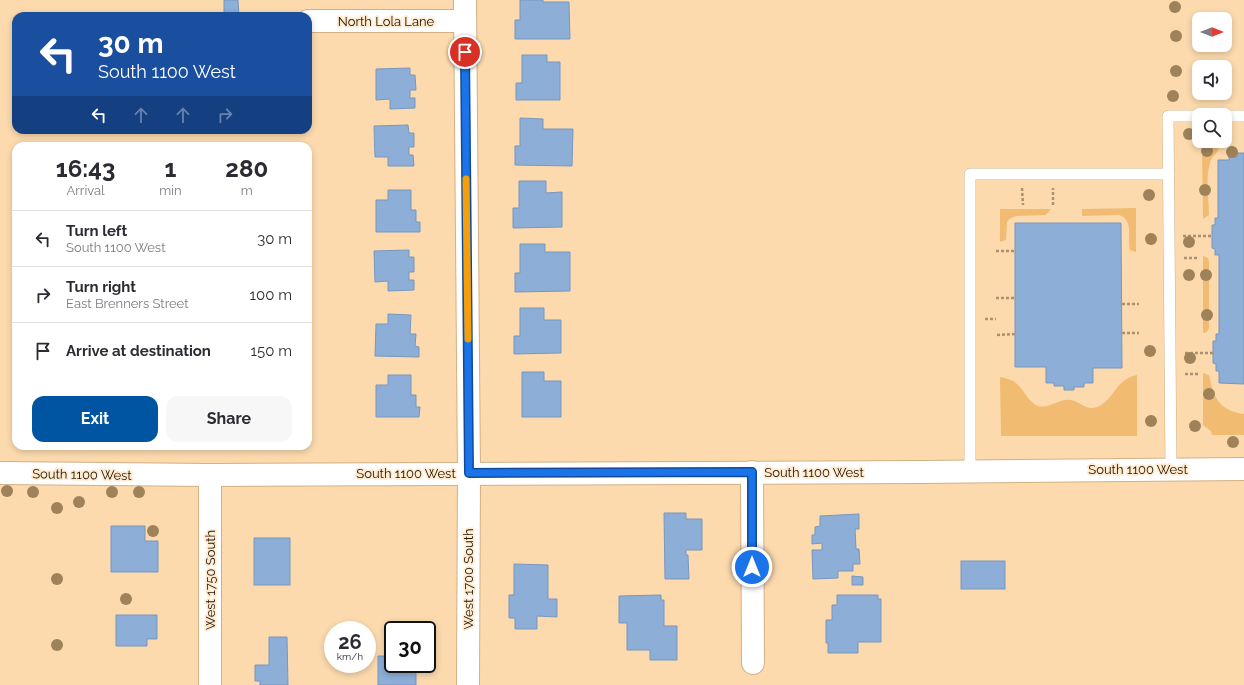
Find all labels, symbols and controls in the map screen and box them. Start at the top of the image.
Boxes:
north arrow [1192,12,1232,52]
map controls [1192,12,1232,148]
street label: North Lola Lane [338,14,435,29]
text: 30 m [98,27,164,60]
icon: left [32,28,84,80]
pin [448,35,482,69]
icon: arrive [454,41,476,63]
button: sound [1192,60,1232,100]
text: South 1100 West [98,61,236,82]
icon: left [88,104,110,126]
icon: ahead [130,104,152,126]
icon: ahead [172,104,194,126]
icon: right [214,104,236,126]
button: search [1192,108,1232,148]
text: 16:43 [56,154,115,183]
text: 1 [164,154,176,183]
text: 280 [225,154,268,183]
text: Arrival [67,183,105,198]
text: min [159,183,182,198]
text: m [241,183,253,198]
text: Turn left [66,222,127,240]
icon: left [32,228,54,250]
text: 30 m [257,230,292,248]
text: South 1100 West [66,240,166,255]
text: Turn right [66,278,136,296]
icon: right [32,284,54,306]
text: 100 m [250,286,292,304]
text: East Brenners Street [66,296,189,311]
icon: arrive [32,340,54,362]
text: Arrive at destination [66,342,211,360]
text: 150 m [251,342,292,360]
button: Exit [32,396,158,442]
button: Share [166,396,292,442]
street label: South 1100 West [1088,462,1188,477]
street label: South 1100 West [764,465,864,480]
street label: South 1100 West [32,466,133,483]
street label: South 1100 West [356,466,456,481]
street label: West 1700 South [461,528,476,630]
street label: West 1750 South [203,530,218,630]
position arrow [731,546,773,588]
speed limit sign: 30 [384,621,436,673]
text: 26 [338,630,362,654]
text: km/h [337,651,363,662]

